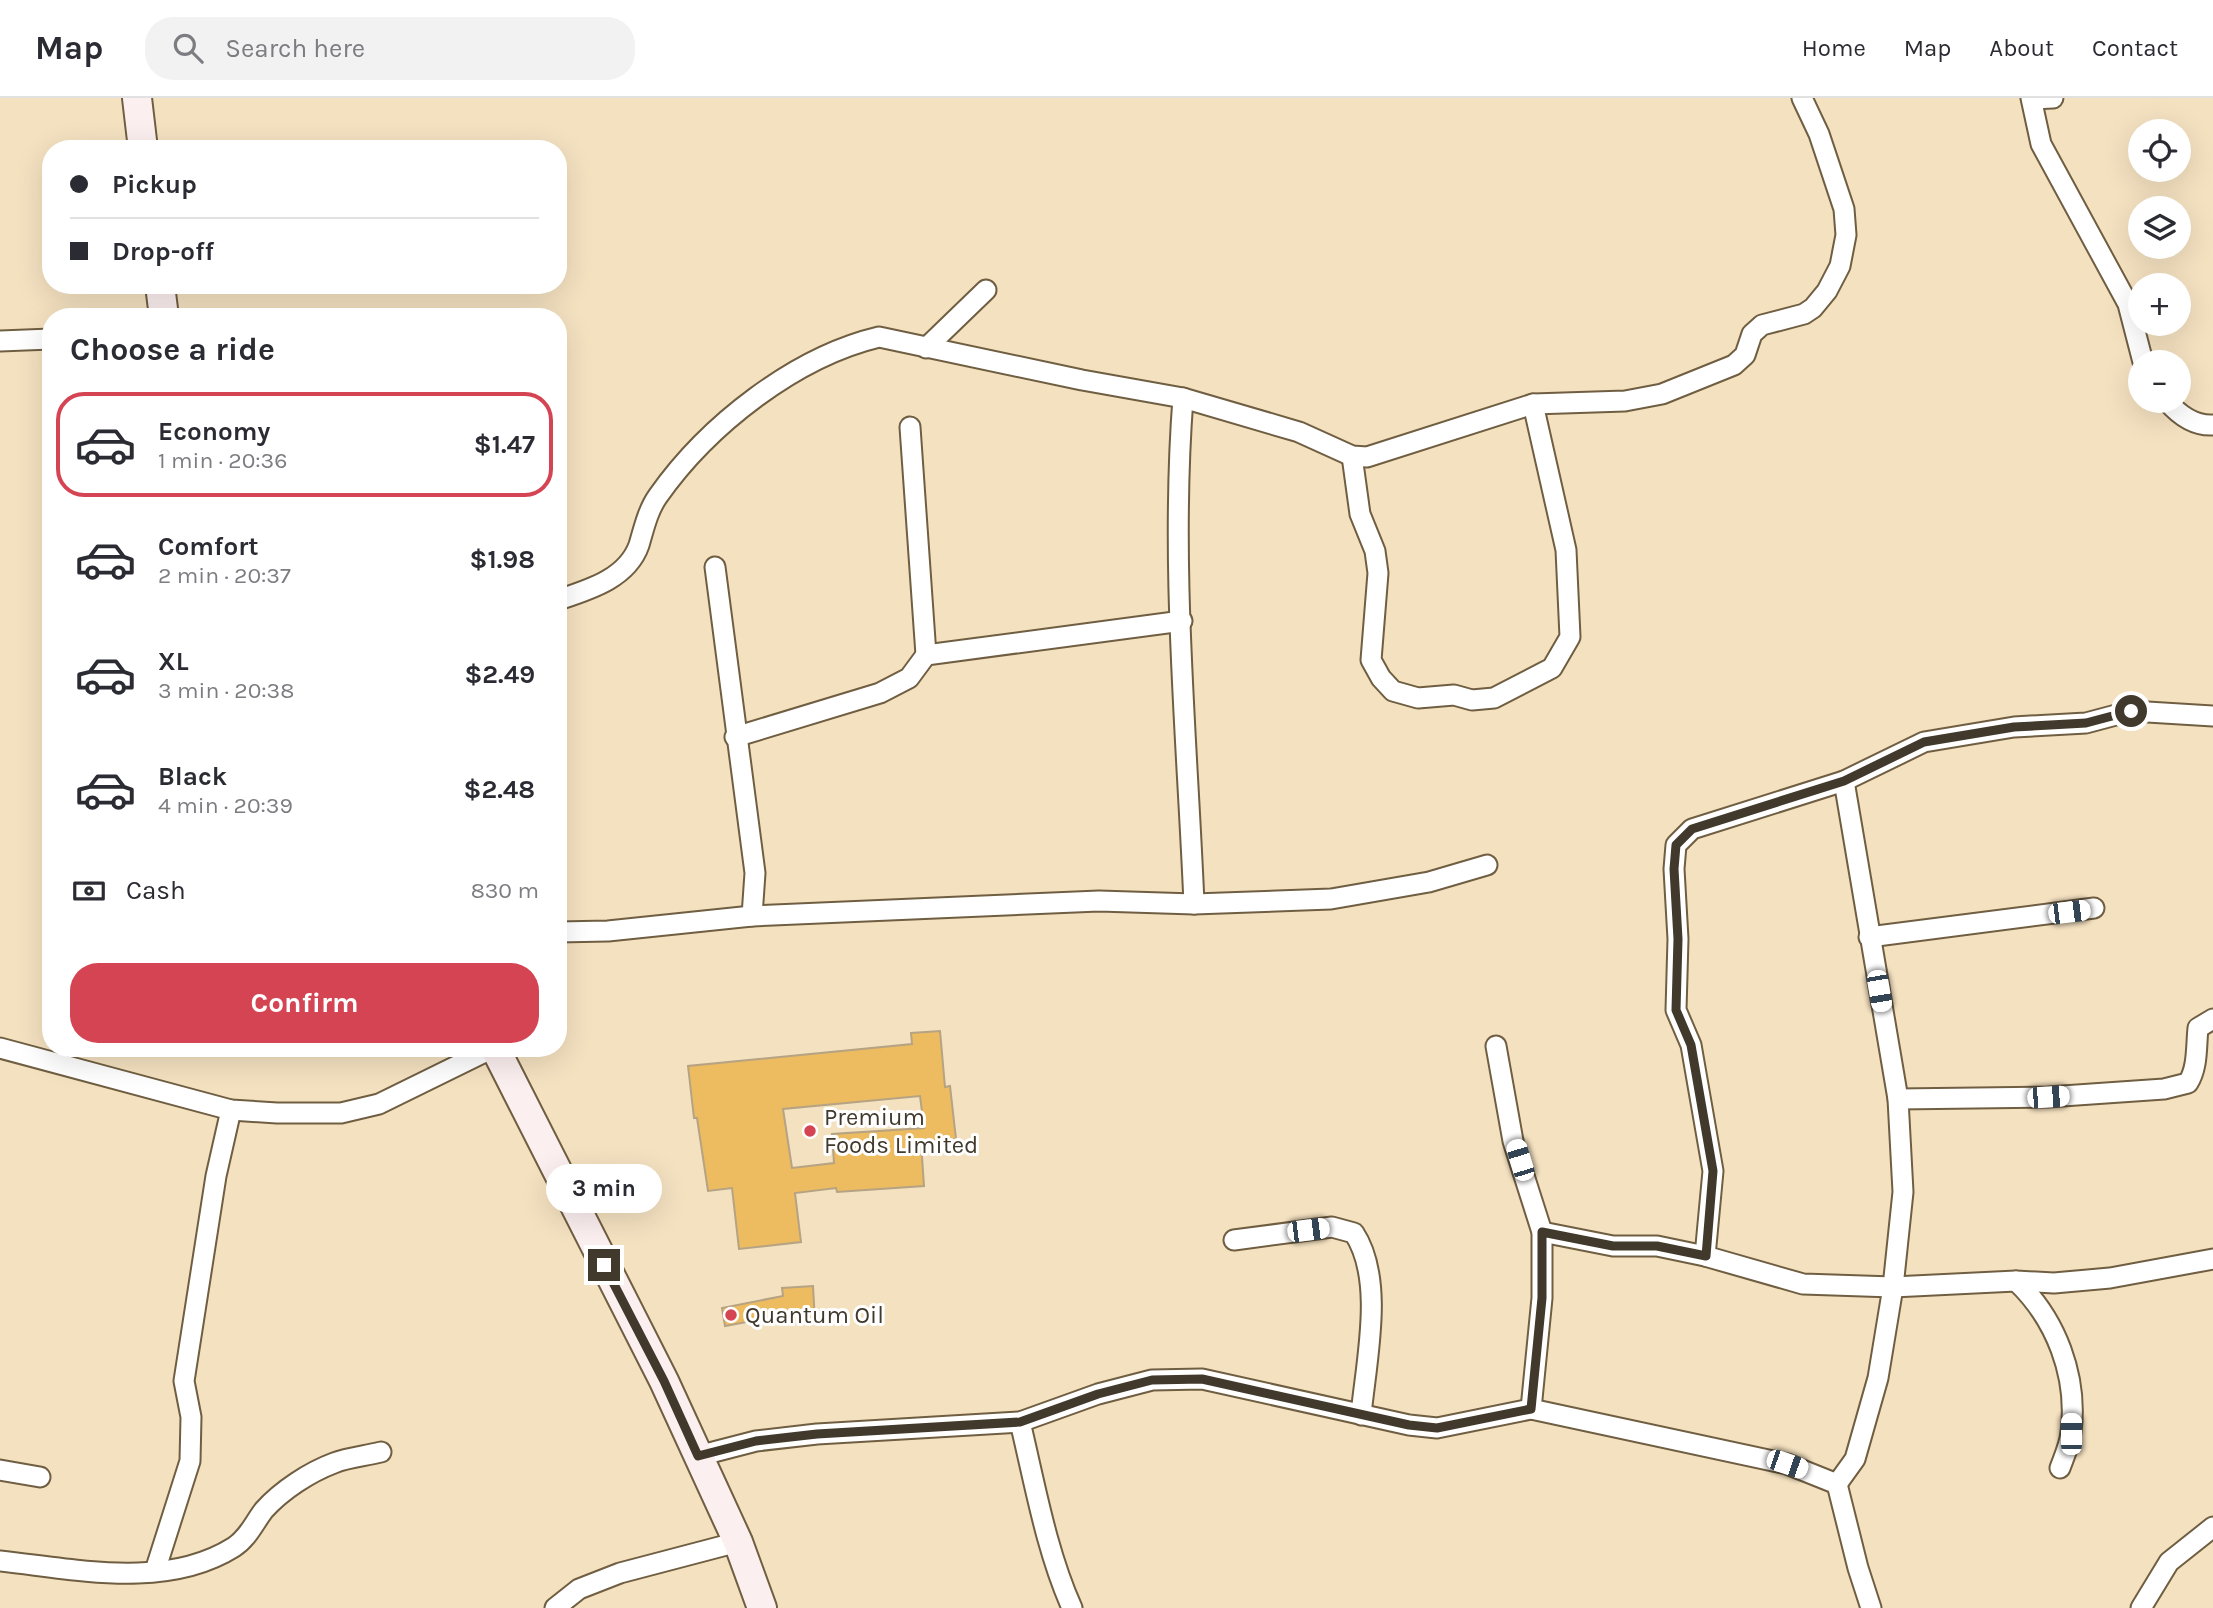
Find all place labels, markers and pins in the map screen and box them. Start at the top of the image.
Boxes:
place label: Premium Foods Limited [824,1103,978,1159]
marker: Premium Foods Limited [802,1123,818,1139]
place label: Quantum Oil [745,1301,884,1329]
marker: Quantum Oil [723,1307,739,1323]

